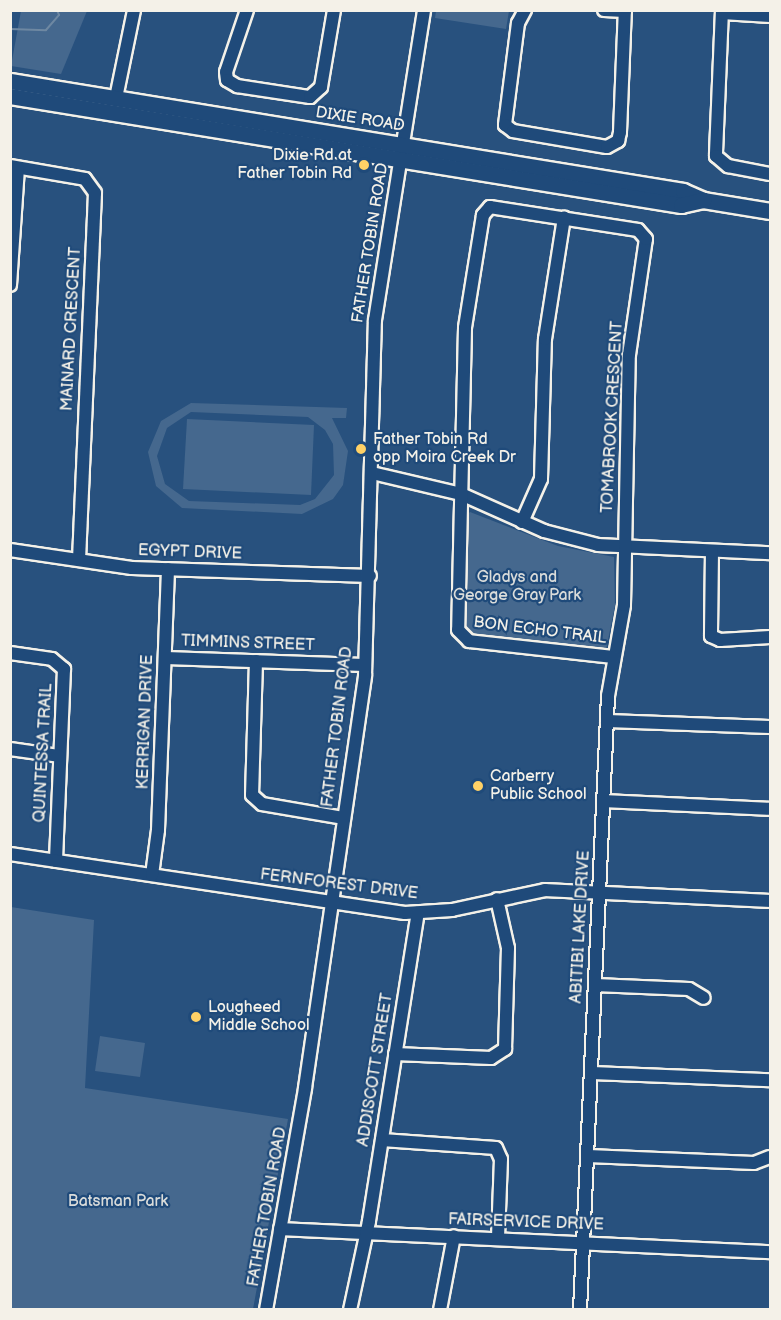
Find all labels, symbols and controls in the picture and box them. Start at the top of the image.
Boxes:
street label: DIXIE ROAD [314,103,406,137]
place label: Dixie Rd at Father Tobin Rd [237,146,352,184]
marker: Dixie Rd at Father Tobin Rd [357,158,371,172]
street label: FATHER TOBIN ROAD [349,161,393,325]
street label: MAINARD CRESCENT [58,246,86,412]
street label: TOMABROOK CRESCENT [598,321,628,513]
place label: Father Tobin Rd opp Moira Creek Dr [373,430,516,468]
marker: Father Tobin Rd opp Moira Creek Dr [354,442,368,456]
street label: EGYPT DRIVE [138,542,242,564]
park label: Gladys and George Gray Park [452,568,582,606]
street label: BON ECHO TRAIL [472,613,608,649]
street label: TIMMINS STREET [181,632,315,656]
street label: FATHER TOBIN ROAD [319,645,357,809]
street label: KERRIGAN DRIVE [134,654,158,790]
street label: QUINTESSA TRAIL [31,683,57,823]
place label: Carberry Public School [490,767,587,805]
marker: Carberry Public School [471,779,485,793]
street label: ABITIBI LAKE DRIVE [567,850,595,1004]
street label: FERNFOREST DRIVE [259,866,419,904]
street label: ADDISCOTT STREET [354,992,398,1148]
place label: Lougheed Middle School [208,998,310,1036]
marker: Lougheed Middle School [189,1010,203,1024]
street label: FATHER TOBIN ROAD [244,1126,292,1288]
park label: Batsman Park [68,1192,168,1212]
street label: FAIRSERVICE DRIVE [448,1211,604,1235]

